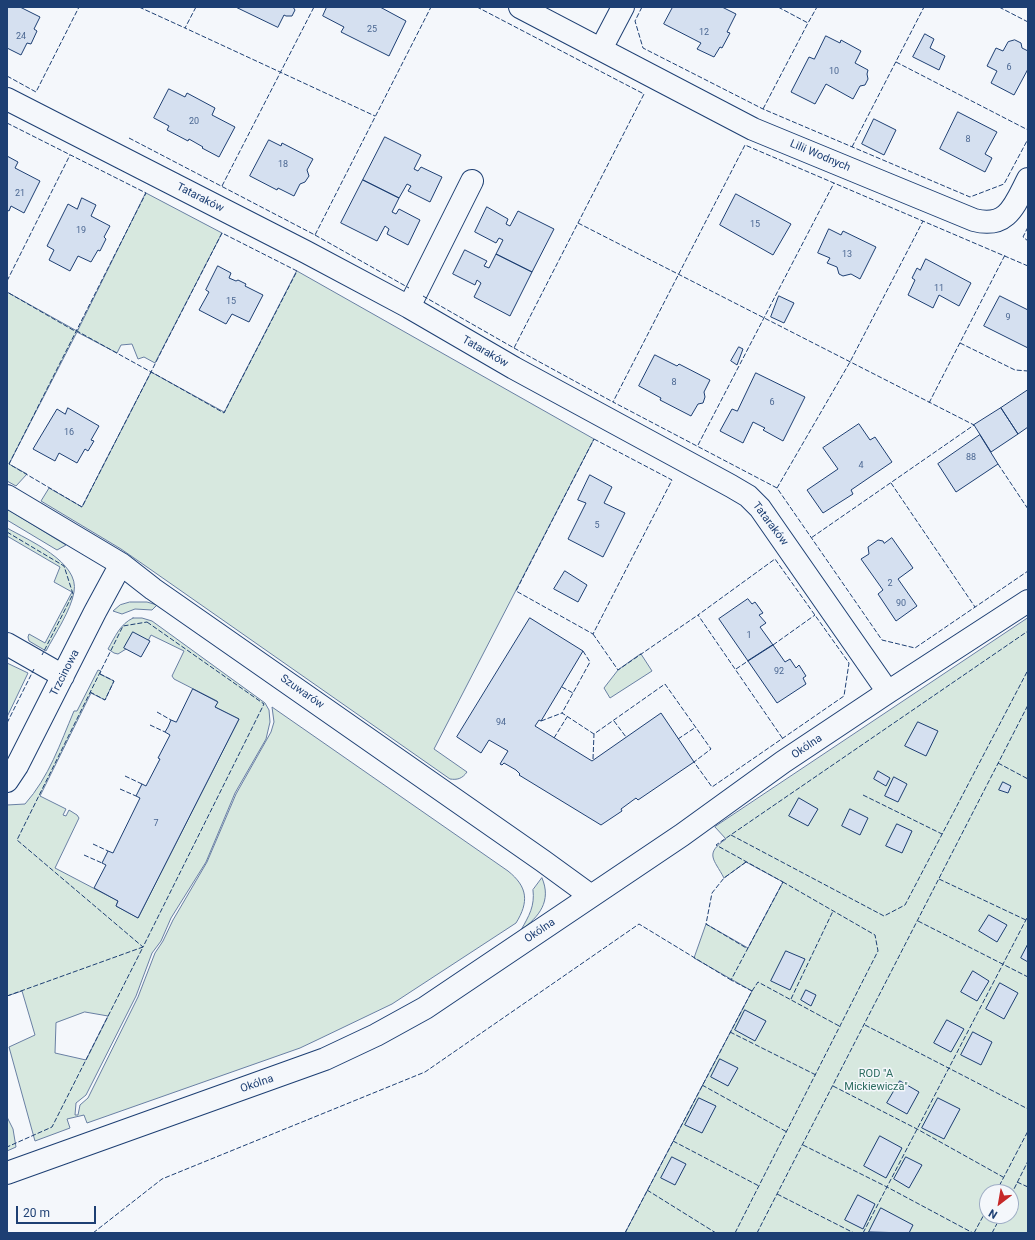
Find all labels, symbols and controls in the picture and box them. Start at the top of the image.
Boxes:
house number: 25 [367,25,377,35]
house number: 12 [699,28,709,38]
house number: 24 [16,32,26,42]
house number: 6 [1006,63,1012,73]
house number: 10 [829,67,839,77]
house number: 20 [189,117,199,127]
house number: 8 [965,135,971,145]
street label: Lilii Wodnych [788,137,852,175]
house number: 18 [278,160,288,170]
street label: Tataraków [174,181,226,215]
house number: 21 [15,189,25,199]
house number: 15 [750,220,760,230]
house number: 19 [76,226,86,236]
house number: 13 [842,250,852,260]
house number: 11 [934,284,944,294]
house number: 15 [226,297,236,307]
house number: 9 [1005,313,1011,323]
street label: Tataraków [460,334,510,370]
house number: 8 [671,378,677,388]
house number: 6 [769,398,775,408]
house number: 16 [64,428,74,438]
house number: 88 [966,453,976,463]
house number: 4 [858,461,864,471]
street label: Tataraków [749,500,791,548]
house number: 5 [594,521,600,531]
house number: 2 [887,579,893,589]
house number: 90 [896,599,906,609]
house number: 1 [746,631,752,641]
street label: Trzcinowa [48,648,82,698]
house number: 92 [774,667,784,677]
street label: Szuwarów [278,672,326,712]
house number: 94 [496,718,506,728]
street label: Okólna [789,732,825,762]
house number: 7 [153,819,159,829]
street label: Okólna [522,916,558,946]
park label: ROD "A Mickiewicza" [844,1067,908,1093]
street label: Okólna [239,1072,275,1096]
north arrow [979,1184,1019,1224]
scale bar [18,1198,98,1224]
text: 20 m [23,1206,50,1220]
text: N [986,1206,1000,1221]

